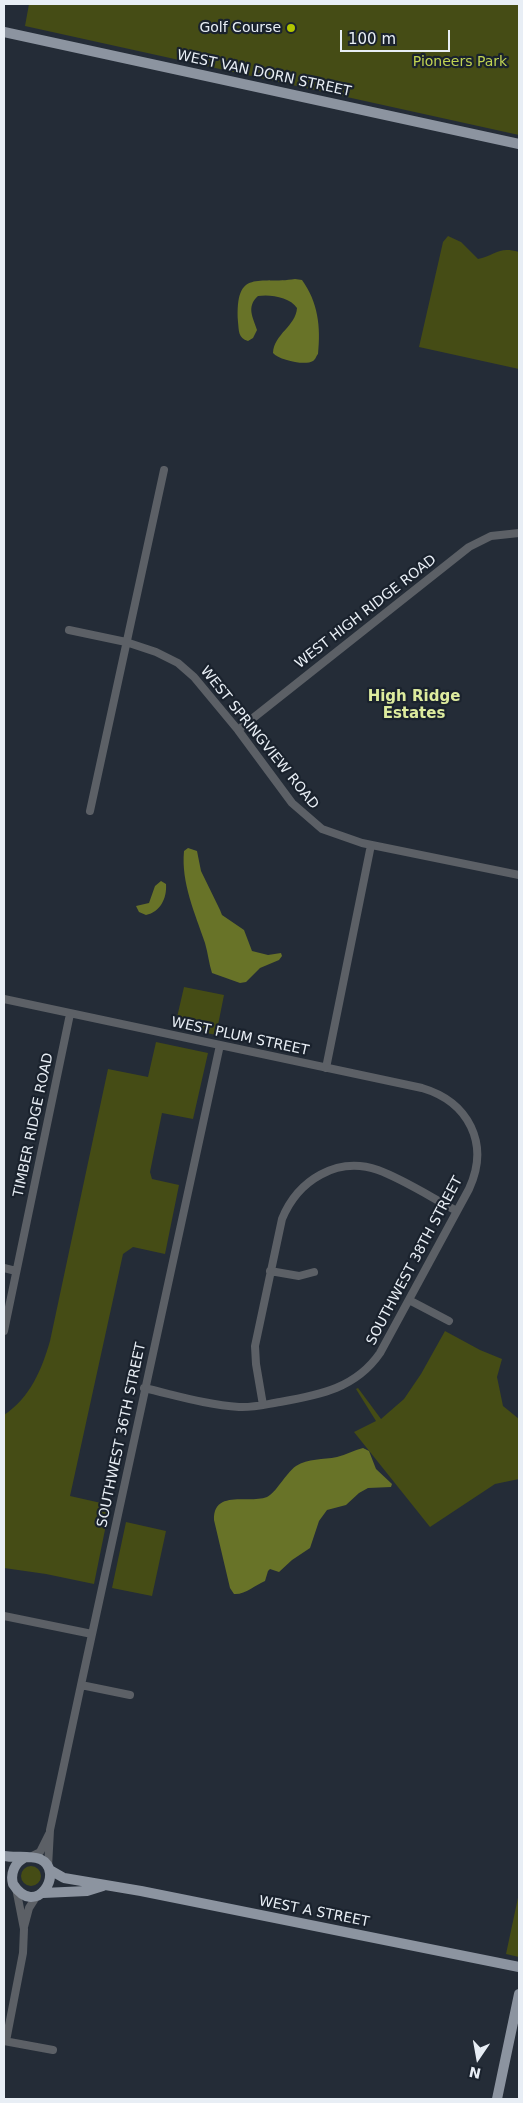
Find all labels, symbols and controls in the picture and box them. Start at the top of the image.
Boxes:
place label: Golf Course [199,20,281,36]
scale bar [343,20,453,52]
marker: Golf Course [285,22,297,34]
text: 100 m [348,30,396,48]
street label: WEST VAN DORN STREET [175,47,353,101]
park label: Pioneers Park [413,54,507,70]
street label: WEST HIGH RIDGE ROAD [292,552,440,672]
street label: WEST SPRINGVIEW ROAD [196,663,322,813]
district label: High Ridge Estates [368,688,460,723]
street label: WEST PLUM STREET [170,1014,310,1060]
street label: TIMBER RIDGE ROAD [10,1051,58,1199]
street label: SOUTHWEST 38TH STREET [363,1174,467,1348]
street label: SOUTHWEST 36TH STREET [94,1341,150,1529]
street label: WEST A STREET [257,1893,371,1931]
north arrow [453,2033,503,2083]
text: N [467,2064,482,2082]

